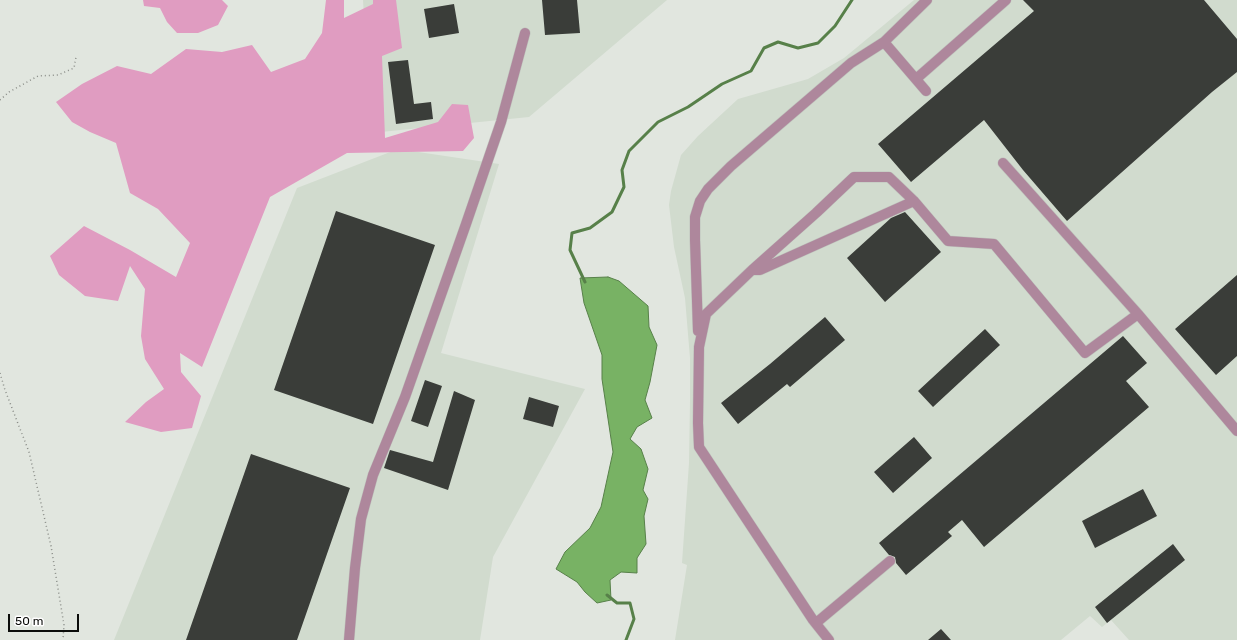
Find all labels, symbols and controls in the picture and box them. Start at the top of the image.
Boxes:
scale bar [10,606,81,632]
text: 50 m [15,614,43,628]

